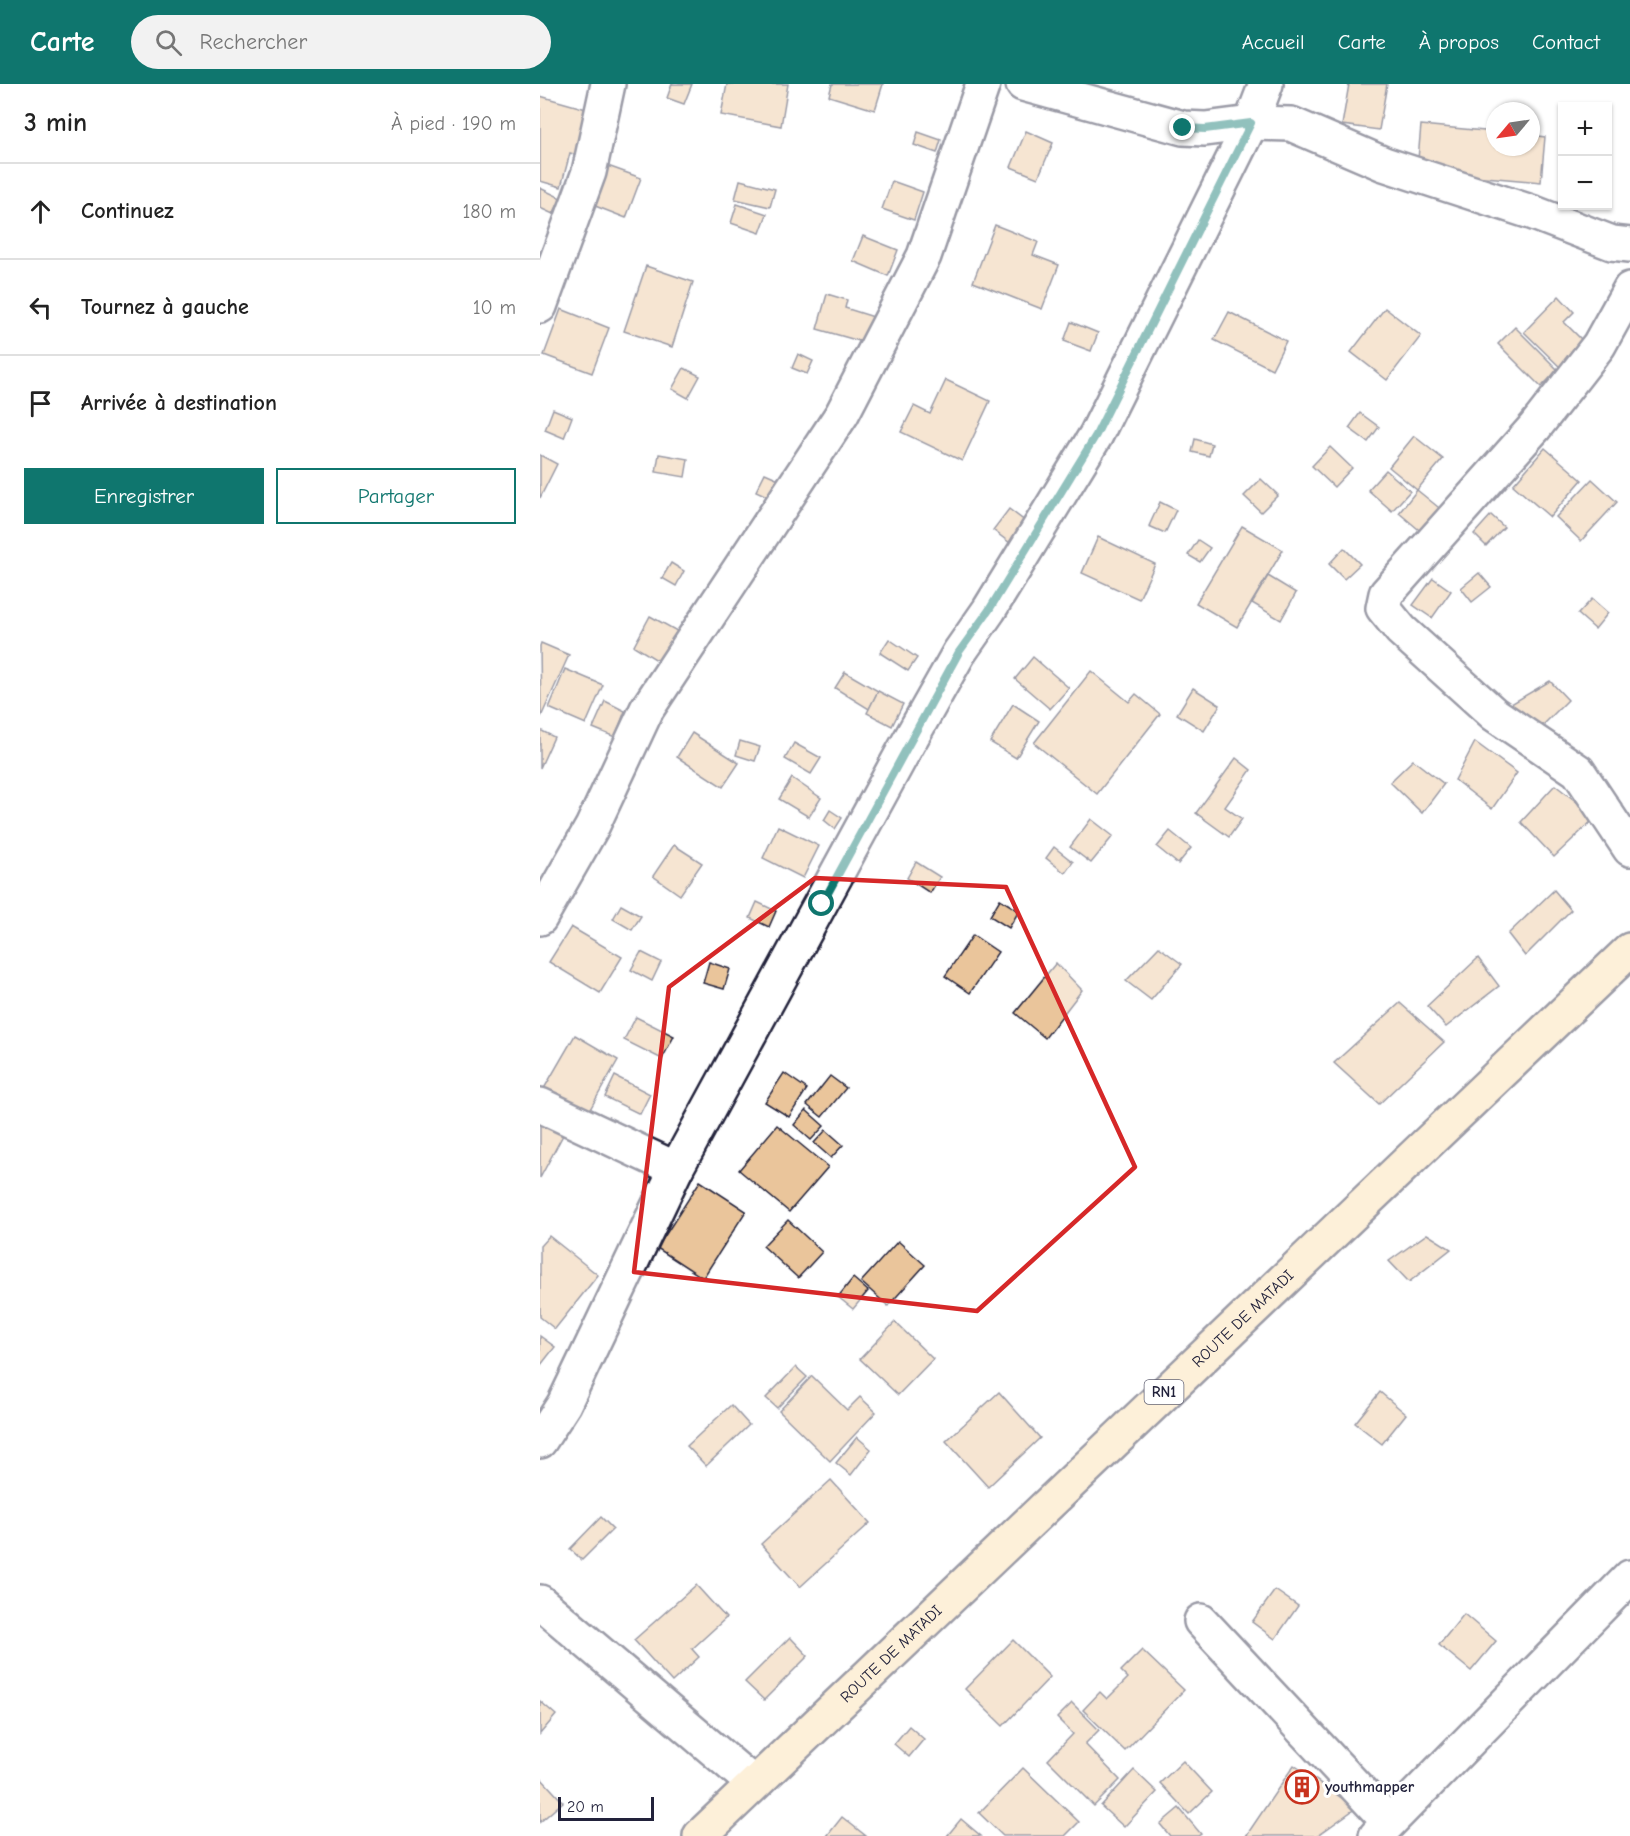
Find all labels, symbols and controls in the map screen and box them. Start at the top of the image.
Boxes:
search box [131,15,551,69]
text: Carte [30,26,95,58]
icon: search [152,26,185,59]
text: Rechercher [200,29,307,55]
text: Accueil [1242,30,1305,54]
text: Carte [1338,30,1386,54]
text: À propos [1419,30,1499,54]
text: Contact [1532,30,1600,54]
north arrow [1486,102,1540,156]
map controls [1558,102,1612,210]
button: + [1558,102,1612,156]
text: 3 min [24,108,87,138]
text: À pied · 190 m [391,112,516,135]
route end [1169,114,1195,140]
button: − [1558,156,1612,210]
icon: ahead [24,195,57,228]
text: Continuez [81,198,174,224]
text: 180 m [462,200,516,223]
icon: left [24,291,57,324]
text: Tournez à gauche [81,294,249,320]
text: 10 m [473,296,516,319]
icon: arrive [24,387,57,420]
text: Arrivée à destination [81,390,277,416]
button: Enregistrer [24,468,264,524]
button: Partager [276,468,516,524]
route start [808,890,834,916]
street label: ROUTE DE MATADI [1189,1266,1297,1371]
road number: RN1 [1144,1380,1184,1404]
street label: ROUTE DE MATADI [837,1601,946,1706]
building icon: youthmapper [1284,1769,1320,1805]
place label: youthmapper [1325,1778,1415,1796]
scale bar [558,1794,654,1822]
text: 20 m [567,1798,604,1816]

